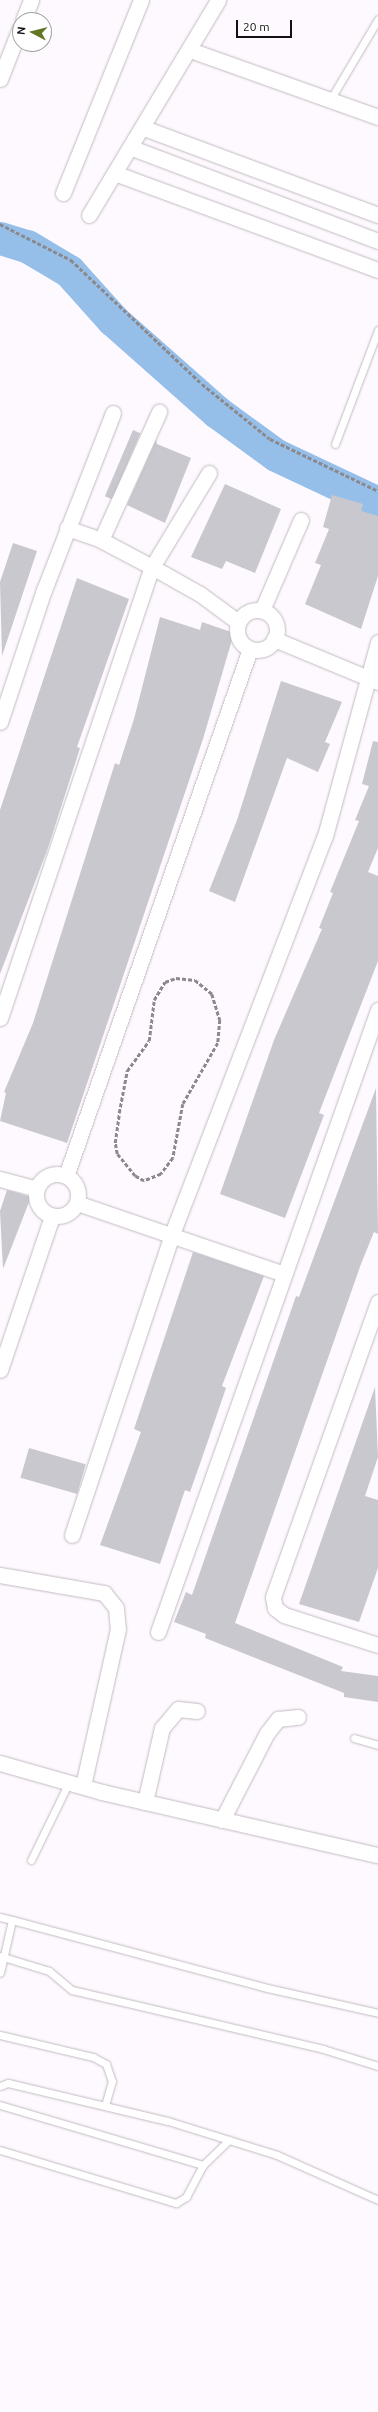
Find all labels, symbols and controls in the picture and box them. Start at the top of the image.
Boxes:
north arrow [12,12,52,52]
scale bar [238,12,294,38]
text: 20 m [243,20,270,33]
text: N [15,26,28,35]

